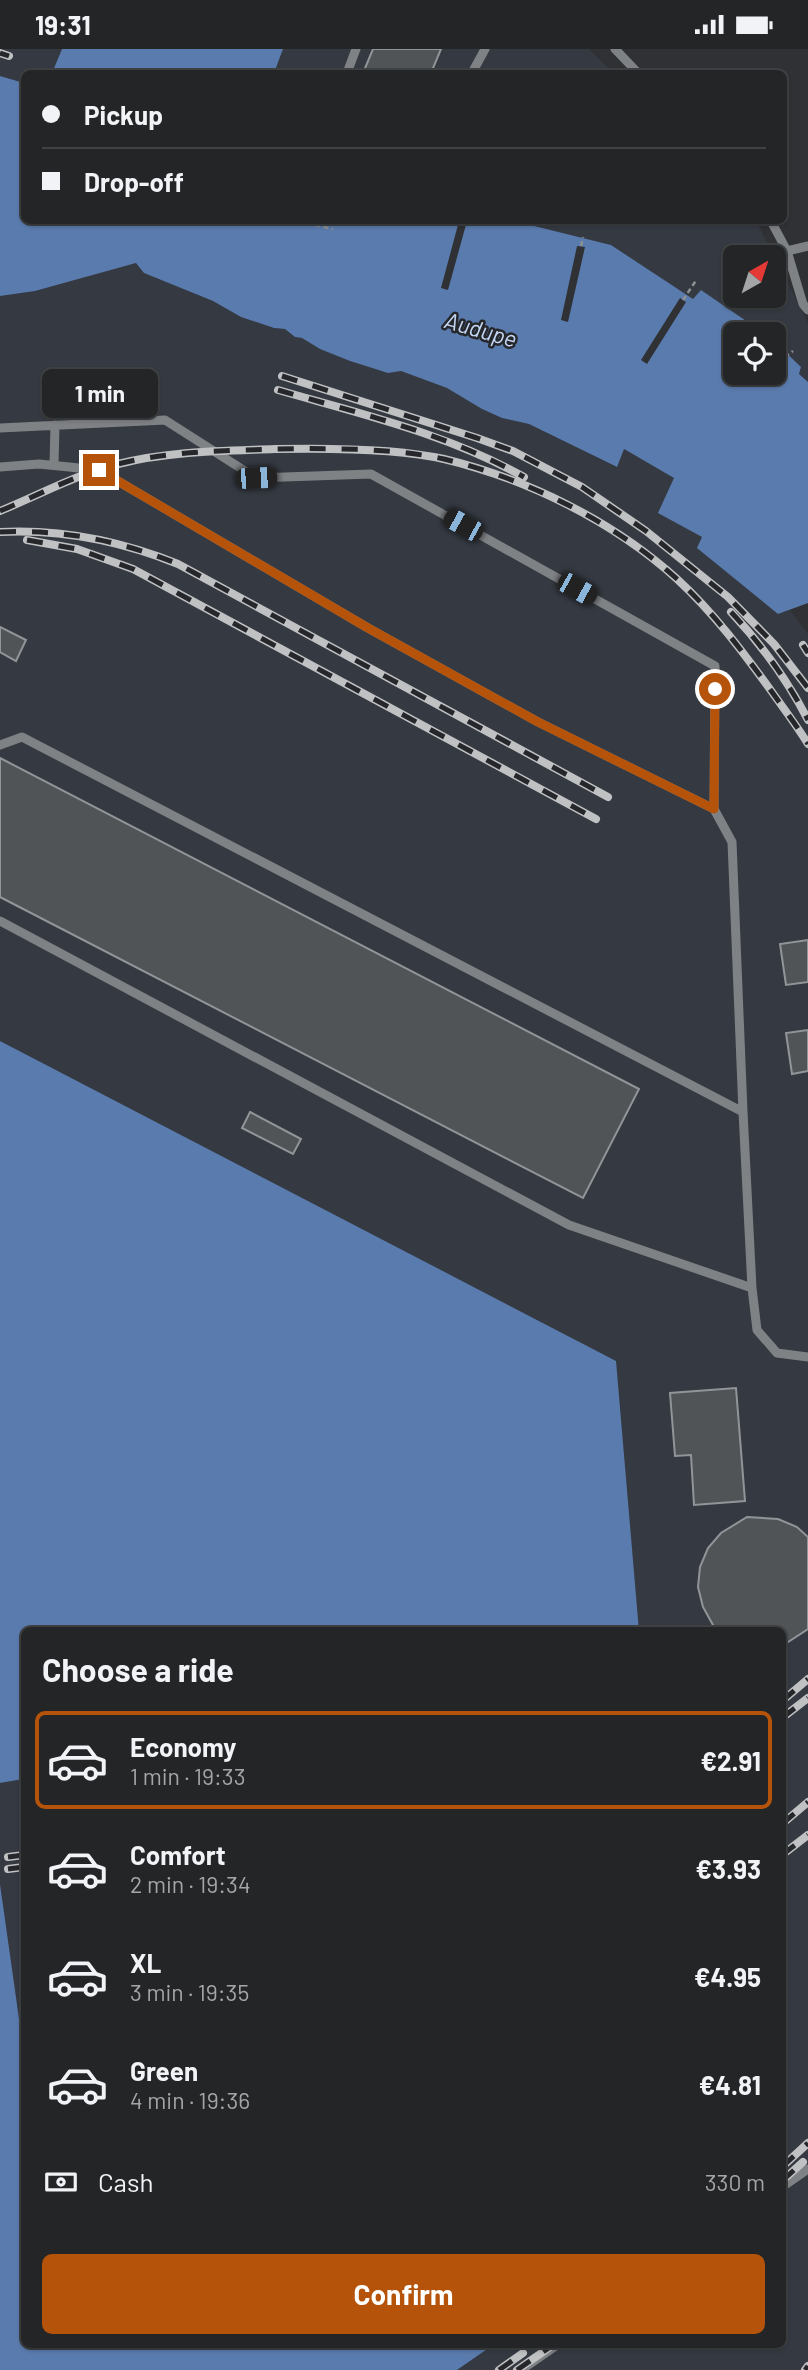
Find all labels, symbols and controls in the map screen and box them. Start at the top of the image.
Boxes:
text: 19:31 [35,9,91,40]
text: Pickup [84,99,163,130]
text: Drop-off [84,166,184,197]
north arrow [723,245,786,308]
map controls [723,245,786,385]
water label: Audupe [442,305,520,353]
button: locate [723,322,786,385]
callout: 1 min [41,369,157,417]
text: 1 min [75,379,125,407]
route end [83,454,115,486]
car [235,467,278,489]
car [440,506,487,544]
car [554,570,601,608]
route start [699,673,731,705]
text: Choose a ride [42,1650,234,1688]
icon: car [46,1729,109,1792]
text: Economy [130,1731,236,1762]
text: €2.91 [700,1745,761,1776]
text: 1 min · 19:33 [130,1762,245,1790]
icon: car [46,1837,109,1900]
text: Comfort [130,1839,226,1870]
text: €3.93 [696,1853,761,1884]
text: 2 min · 19:34 [130,1870,251,1898]
icon: car [46,1945,109,2008]
text: XL [130,1947,161,1978]
text: €4.95 [694,1961,761,1992]
text: 3 min · 19:35 [130,1978,249,2006]
icon: car [46,2053,109,2116]
text: Green [130,2055,198,2086]
text: €4.81 [699,2069,761,2100]
text: 4 min · 19:36 [130,2086,250,2114]
icon: cash [42,2163,80,2201]
text: Cash [98,2166,153,2197]
text: 330 m [705,2168,765,2196]
button: Confirm [42,2254,765,2334]

